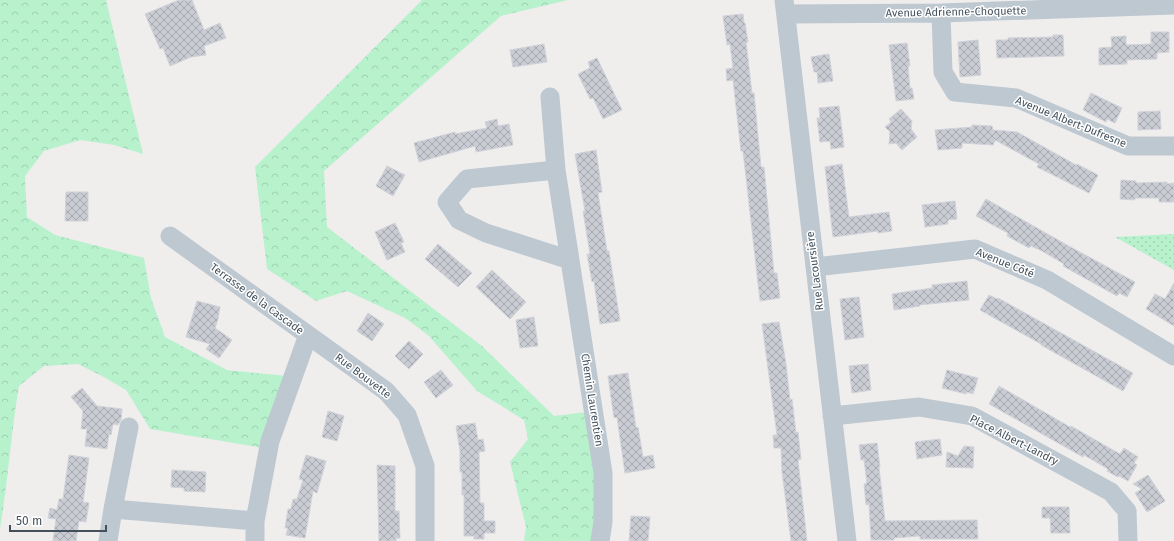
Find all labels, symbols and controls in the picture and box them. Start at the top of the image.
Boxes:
street label: Avenue Adrienne-Choquette [886,4,1026,20]
street label: Avenue Albert-Dufresne [1014,94,1128,150]
street label: Rue Lacoursière [804,231,826,311]
street label: Avenue Côté [974,245,1036,281]
street label: Terrasse de la Cascade [208,261,306,337]
street label: Rue Bouvette [332,351,394,401]
street label: Chemin Laurentien [578,353,606,447]
street label: Place Albert-Landry [968,412,1061,468]
scale bar [10,507,106,533]
text: 50 m [16,514,42,528]

